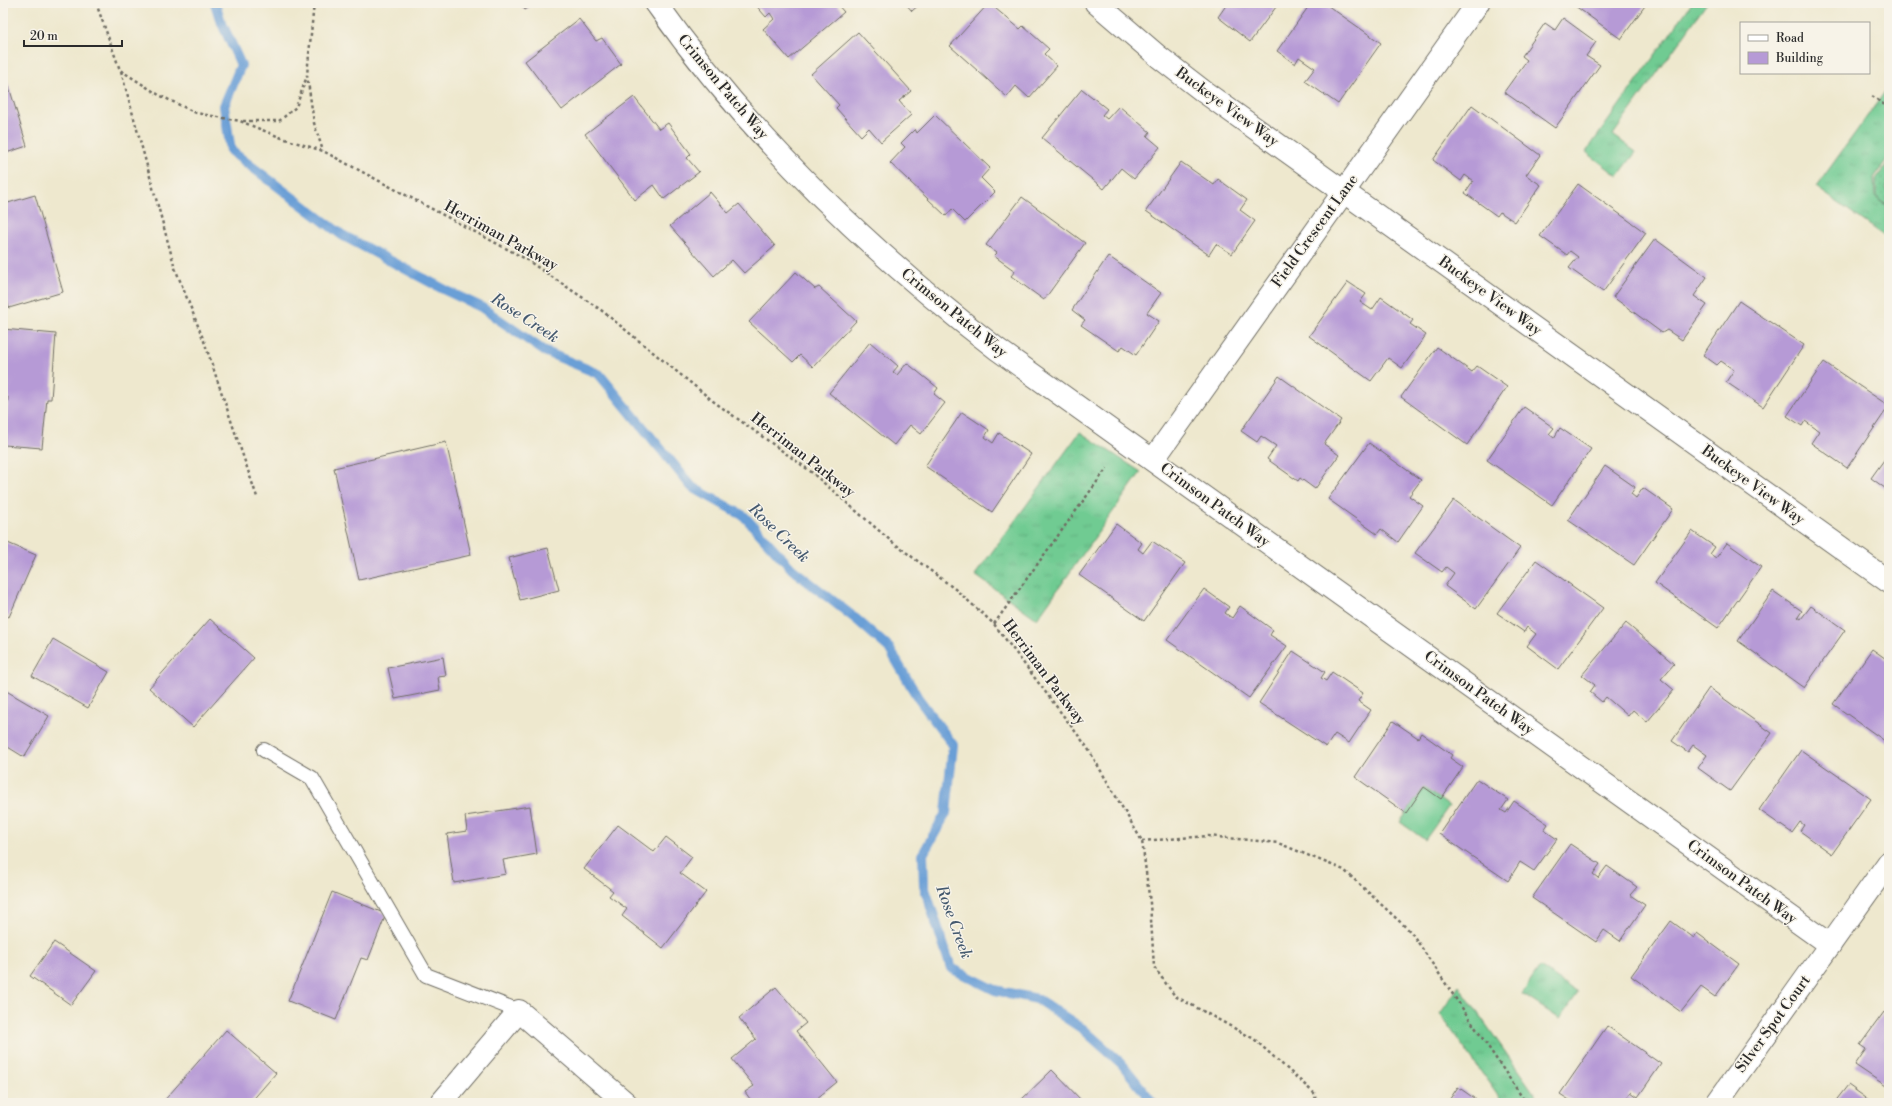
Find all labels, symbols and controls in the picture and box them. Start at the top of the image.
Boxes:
scale bar [24,22,122,48]
legend [1740,22,1870,74]
text: 20 m [30,29,58,44]
street label: Crimson Patch Way [674,31,773,144]
text: Road [1776,31,1804,46]
text: Building [1775,51,1824,66]
street label: Buckeye View Way [1171,63,1283,151]
street label: Field Crescent Lane [1267,171,1363,291]
street label: Herriman Parkway [441,197,562,275]
street label: Buckeye View Way [1434,252,1546,340]
street label: Crimson Patch Way [897,264,1012,362]
water label: Rose Creek [486,288,563,347]
street label: Herriman Parkway [747,408,860,502]
street label: Buckeye View Way [1697,441,1809,529]
street label: Crimson Patch Way [1156,459,1274,552]
water label: Rose Creek [744,498,814,567]
street label: Herriman Parkway [998,615,1090,729]
street label: Crimson Patch Way [1420,647,1538,740]
street label: Crimson Patch Way [1683,836,1801,929]
water label: Rose Creek [931,881,977,962]
street label: Silver Spot Court [1731,971,1815,1077]

